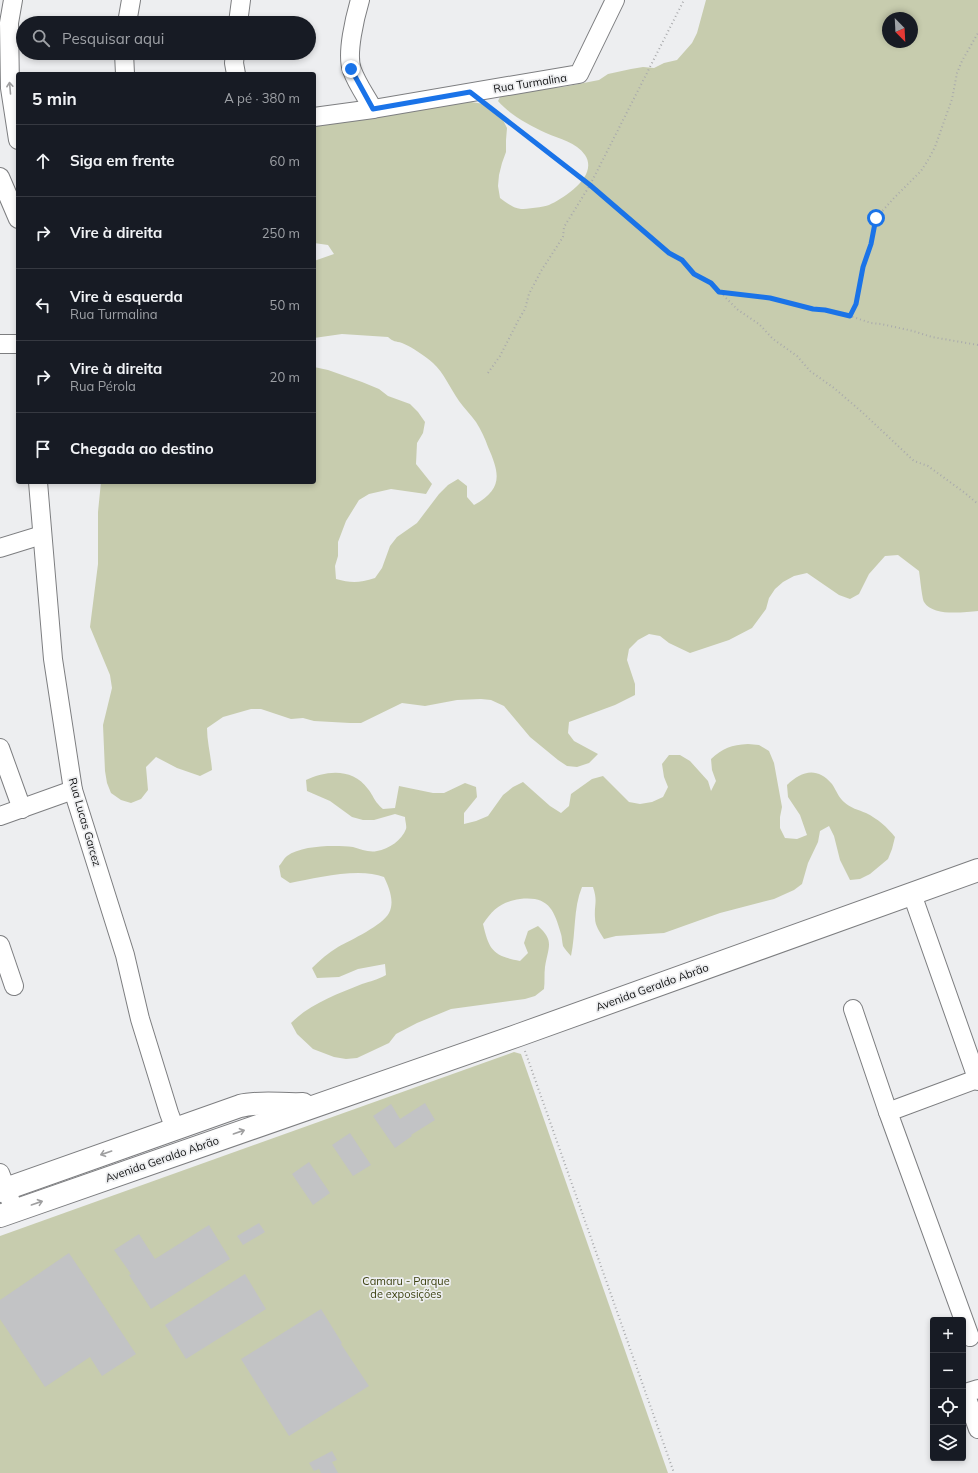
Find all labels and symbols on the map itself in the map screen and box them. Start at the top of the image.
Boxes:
north arrow [882,12,918,48]
route end [342,60,360,78]
street label: Rua Turmalina [492,70,568,96]
one-way arrow [6,82,14,95]
route start [867,209,885,227]
street label: Rua Lucas Garcez [66,776,104,868]
street label: Avenida Geraldo Abrão [594,960,710,1014]
one-way arrow [232,1128,244,1136]
street label: Avenida Geraldo Abrão [103,1133,221,1185]
one-way arrow [101,1150,113,1158]
one-way arrow [30,1199,42,1207]
park label: Camaru - Parque de exposições [362,1274,450,1301]

